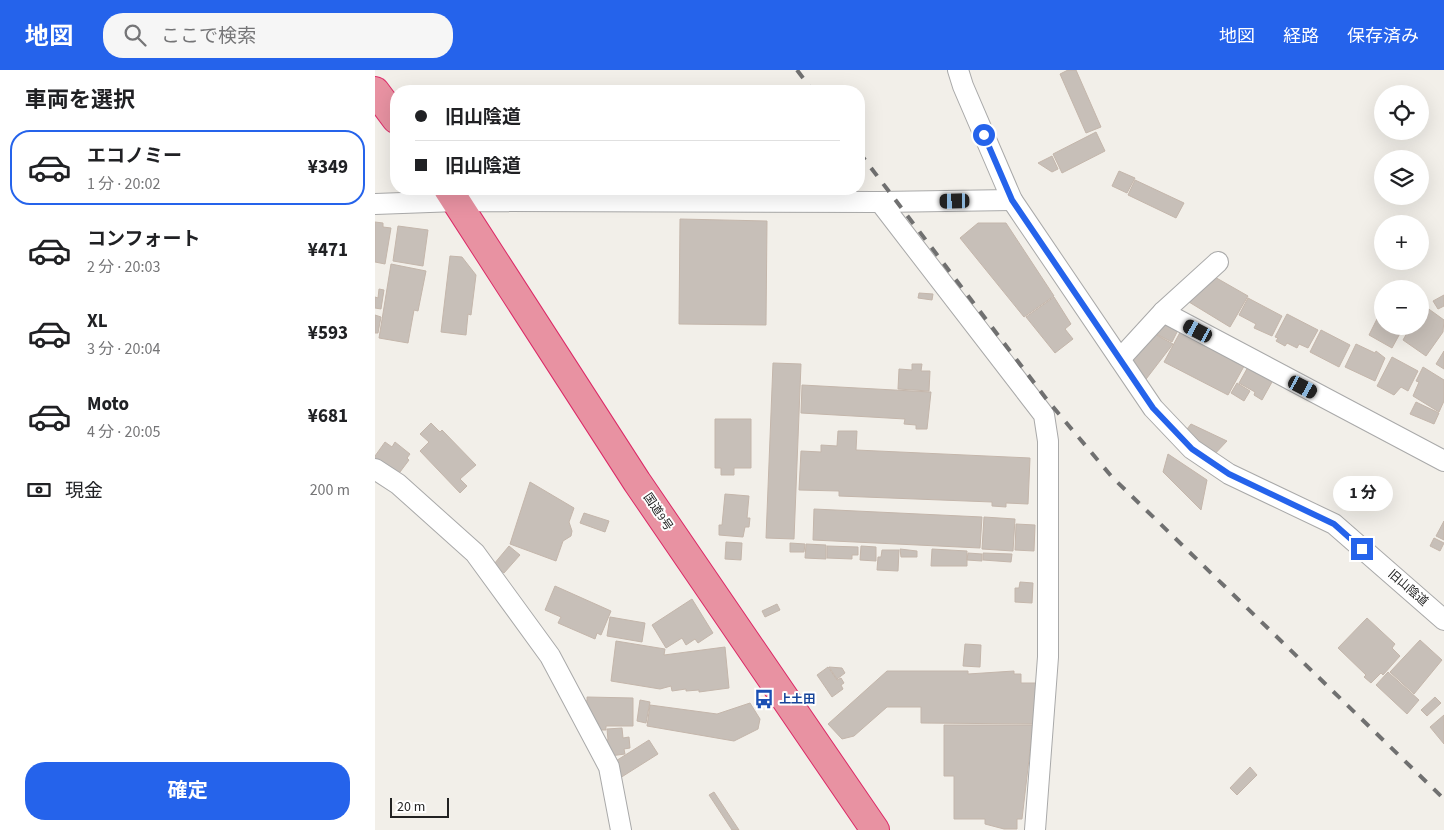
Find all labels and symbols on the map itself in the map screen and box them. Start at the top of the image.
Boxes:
route start [973,124,995,146]
car [939,193,970,209]
car [1181,317,1214,345]
car [1286,373,1319,401]
callout: 1 分 [1332,476,1392,512]
street label: 国道9号 [639,490,677,534]
route end [1351,538,1373,560]
street label: 旧山陰道 [1384,566,1432,610]
bus stop icon: 上土田 [753,688,775,710]
place label: 上土田 [779,691,815,708]
scale bar [390,795,449,818]

